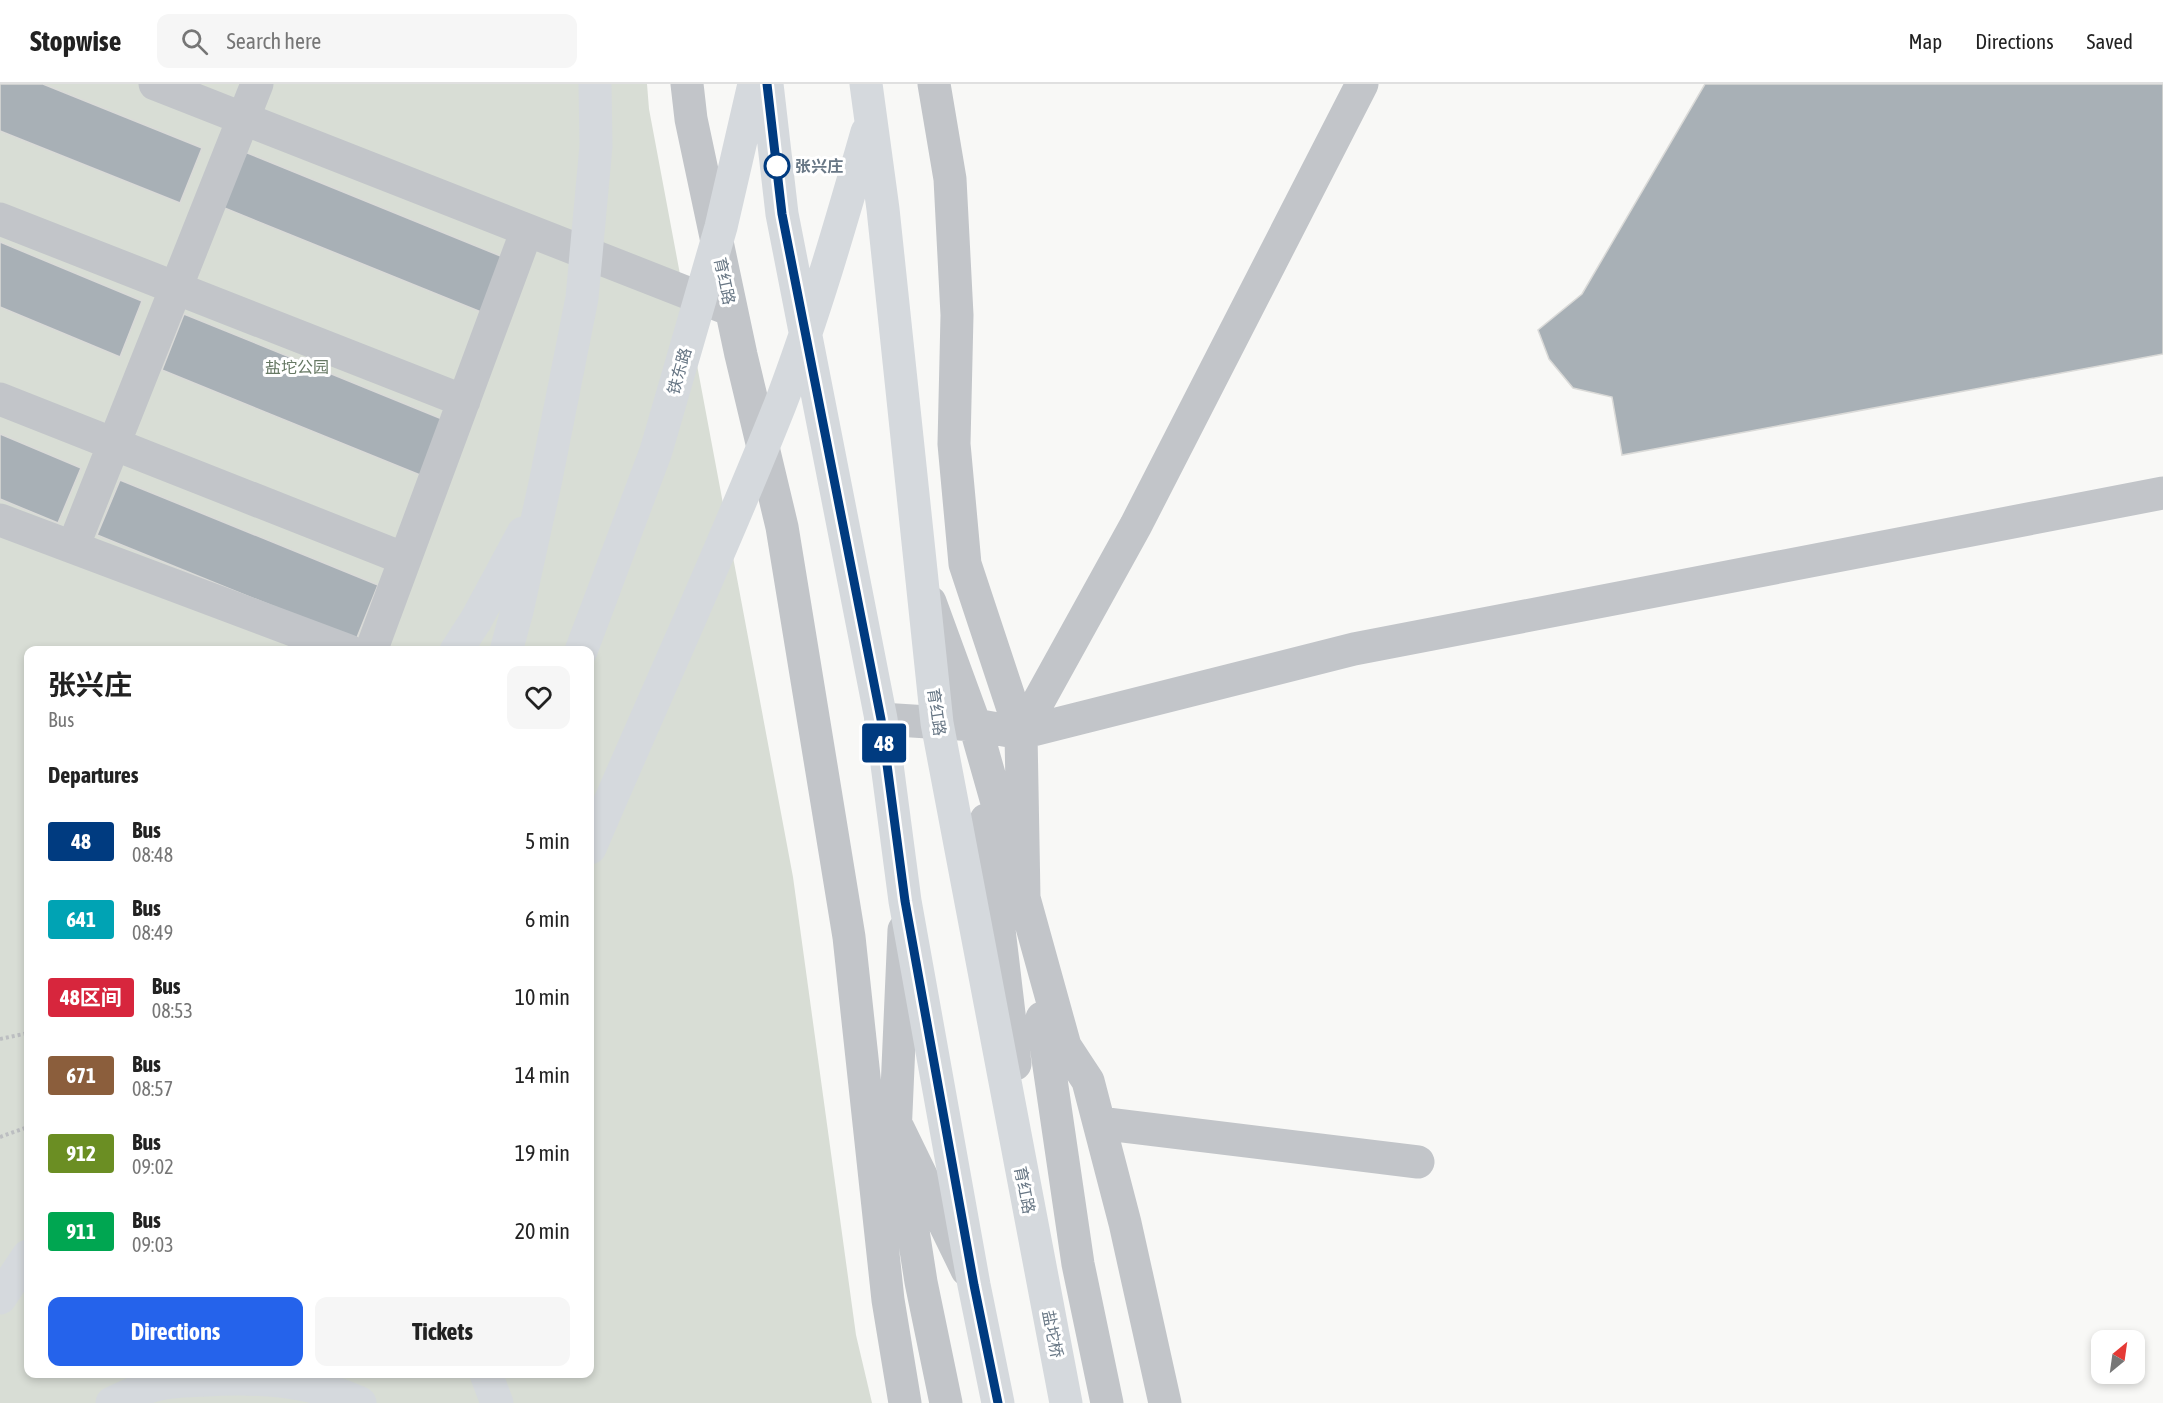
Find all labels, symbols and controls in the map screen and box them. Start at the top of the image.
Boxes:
search box [157,14,577,68]
text: Stopwise [30,25,121,57]
icon: search [178,25,211,58]
text: Search here [226,28,321,54]
text: Map [1908,29,1942,53]
text: Directions [1975,29,2054,53]
text: Saved [2087,29,2133,53]
marker: 张兴庄 [764,153,790,179]
place label: 张兴庄 [795,157,843,175]
street label: 育红路 [711,256,739,306]
street label: 铁东路 [664,345,694,397]
park label: 盐坨公园 [265,358,329,376]
button: heart [507,666,570,729]
text: 张兴庄 [48,669,132,701]
street label: 育红路 [925,687,949,737]
text: Bus [48,708,74,731]
line badge: 48 [857,724,911,762]
text: 48 [874,731,894,755]
text: Departures [48,762,138,788]
text: Bus [132,817,161,843]
text: 5 min [525,828,570,854]
text: 48 [71,829,91,853]
text: 08:48 [132,843,173,866]
text: Bus [132,895,161,921]
text: 6 min [525,906,570,932]
text: 641 [66,907,96,931]
text: 08:49 [132,921,173,944]
text: Bus [152,973,181,999]
text: 10 min [515,984,570,1010]
text: 48区间 [60,985,122,1009]
text: 08:53 [152,999,193,1022]
text: Bus [132,1051,161,1077]
text: 14 min [515,1062,570,1088]
text: 671 [66,1063,96,1087]
text: 08:57 [132,1077,173,1100]
text: Bus [132,1129,161,1155]
text: 19 min [515,1140,570,1166]
text: 912 [66,1141,96,1165]
text: 09:02 [132,1155,174,1178]
street label: 育红路 [1012,1165,1038,1215]
text: Bus [132,1207,161,1233]
text: 20 min [515,1218,570,1244]
text: 911 [66,1219,96,1243]
text: 09:03 [132,1233,174,1256]
button: Directions [48,1297,303,1366]
button: Tickets [315,1297,570,1366]
street label: 盐坨桥 [1040,1309,1066,1359]
north arrow [2091,1330,2145,1384]
map controls [2091,1330,2145,1384]

